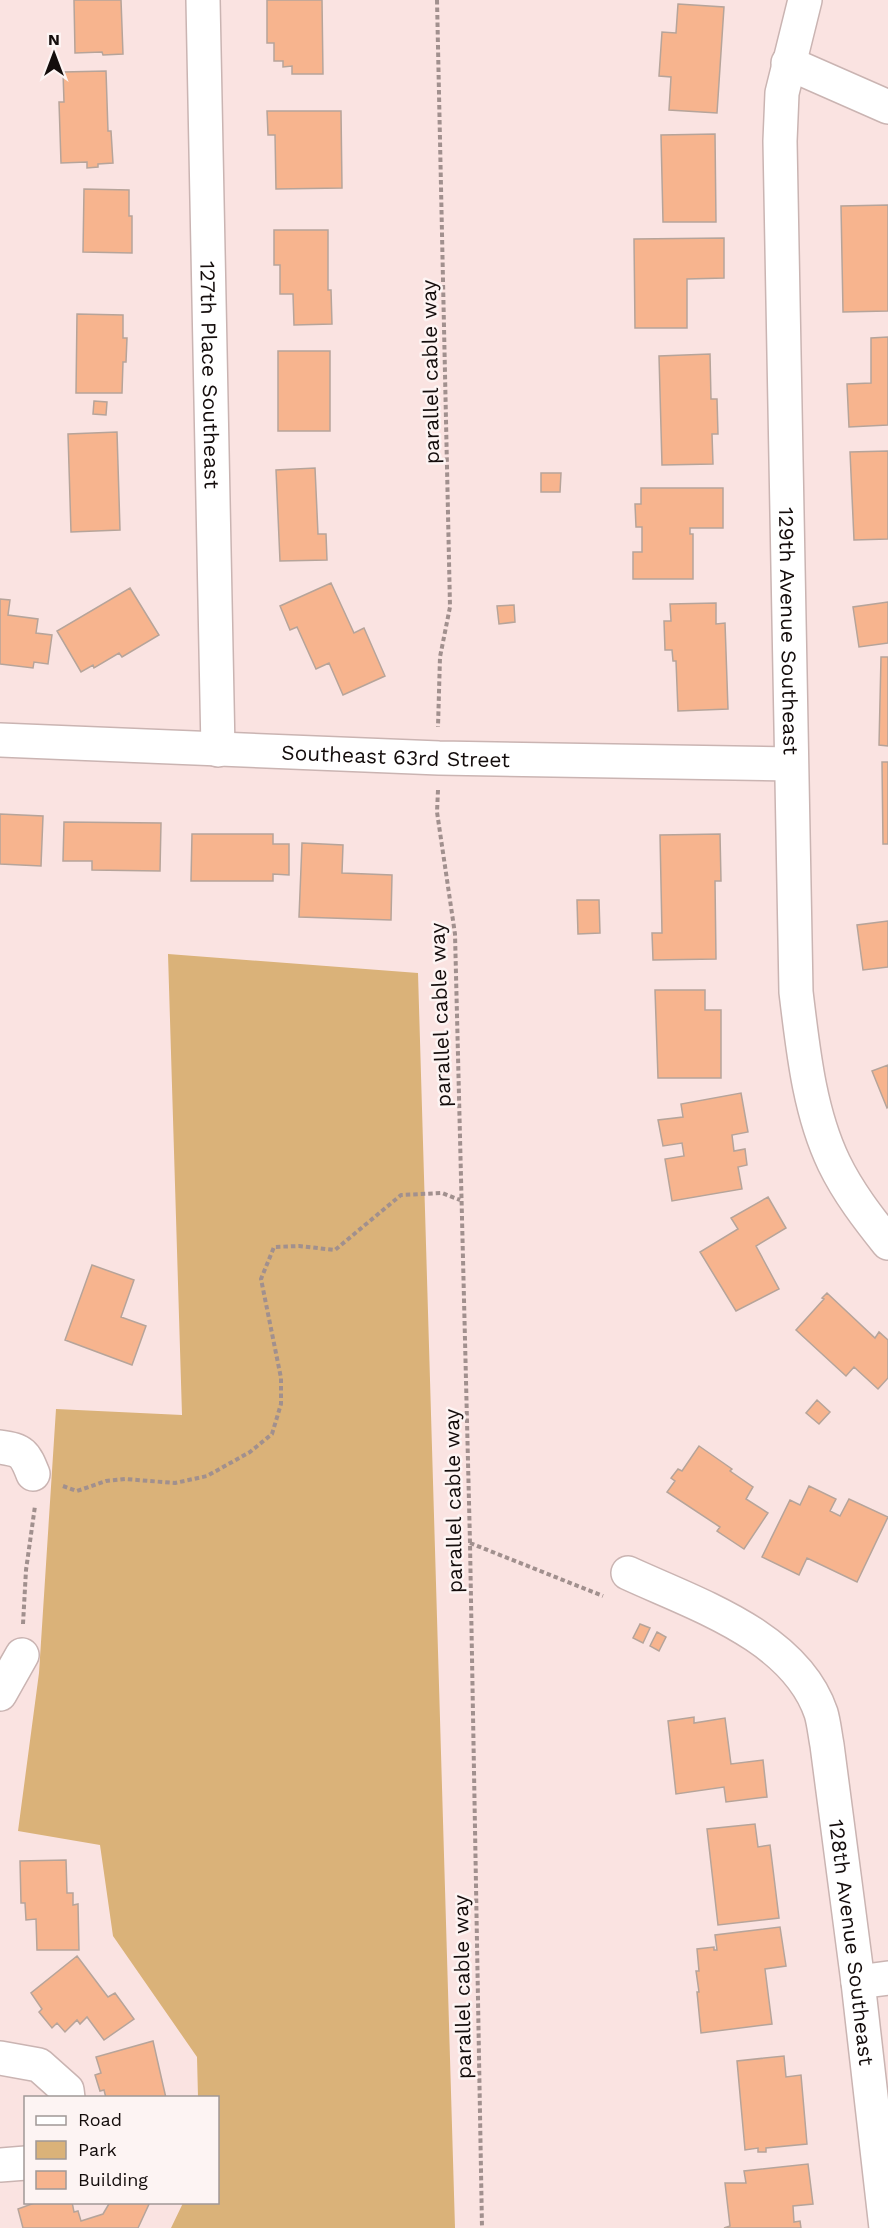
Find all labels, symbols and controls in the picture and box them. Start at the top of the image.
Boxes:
north arrow [24,24,84,84]
text: N [48,30,60,49]
street label: 127th Place Southeast [196,261,225,489]
street label: parallel cable way [416,279,444,464]
street label: 129th Avenue Southeast [774,507,804,755]
street label: Southeast 63rd Street [281,739,510,772]
street label: parallel cable way [424,922,456,1108]
street label: parallel cable way [439,1408,467,1593]
street label: 128th Avenue Southeast [824,1818,880,2067]
street label: parallel cable way [448,1894,476,2079]
legend [24,2096,219,2204]
text: Road [78,2109,122,2130]
text: Park [78,2139,117,2160]
text: Building [78,2169,148,2190]

